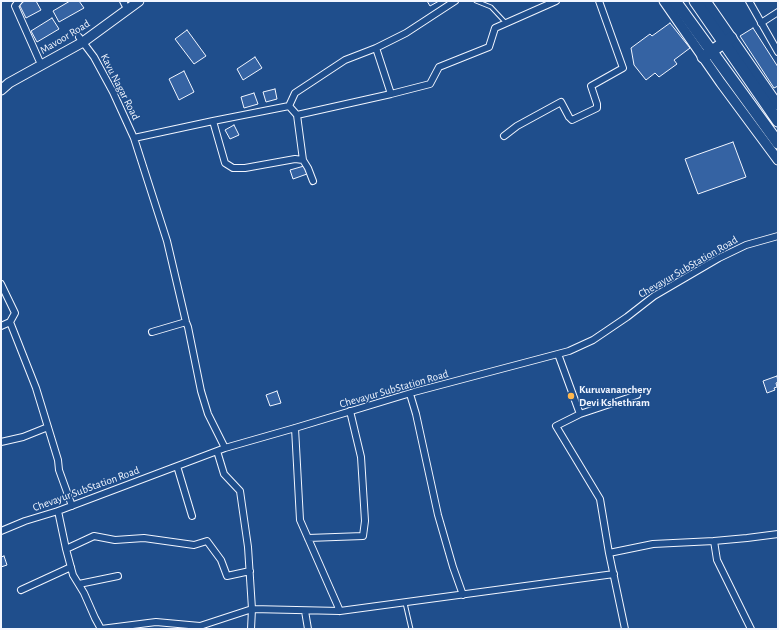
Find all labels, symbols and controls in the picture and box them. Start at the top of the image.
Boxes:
street label: Mavoor Road [38,17,92,57]
street label: Kavu Nagar Road [98,52,142,122]
street label: Chevayur SubStation Road [636,233,740,301]
street label: Chevayur SubStation Road [338,367,450,411]
place label: Kuruvananchery Devi Kshethram [579,383,651,409]
marker: Kuruvananchery Devi Kshethram [566,391,576,401]
street label: Chevayur SubStation Road [31,464,141,514]

